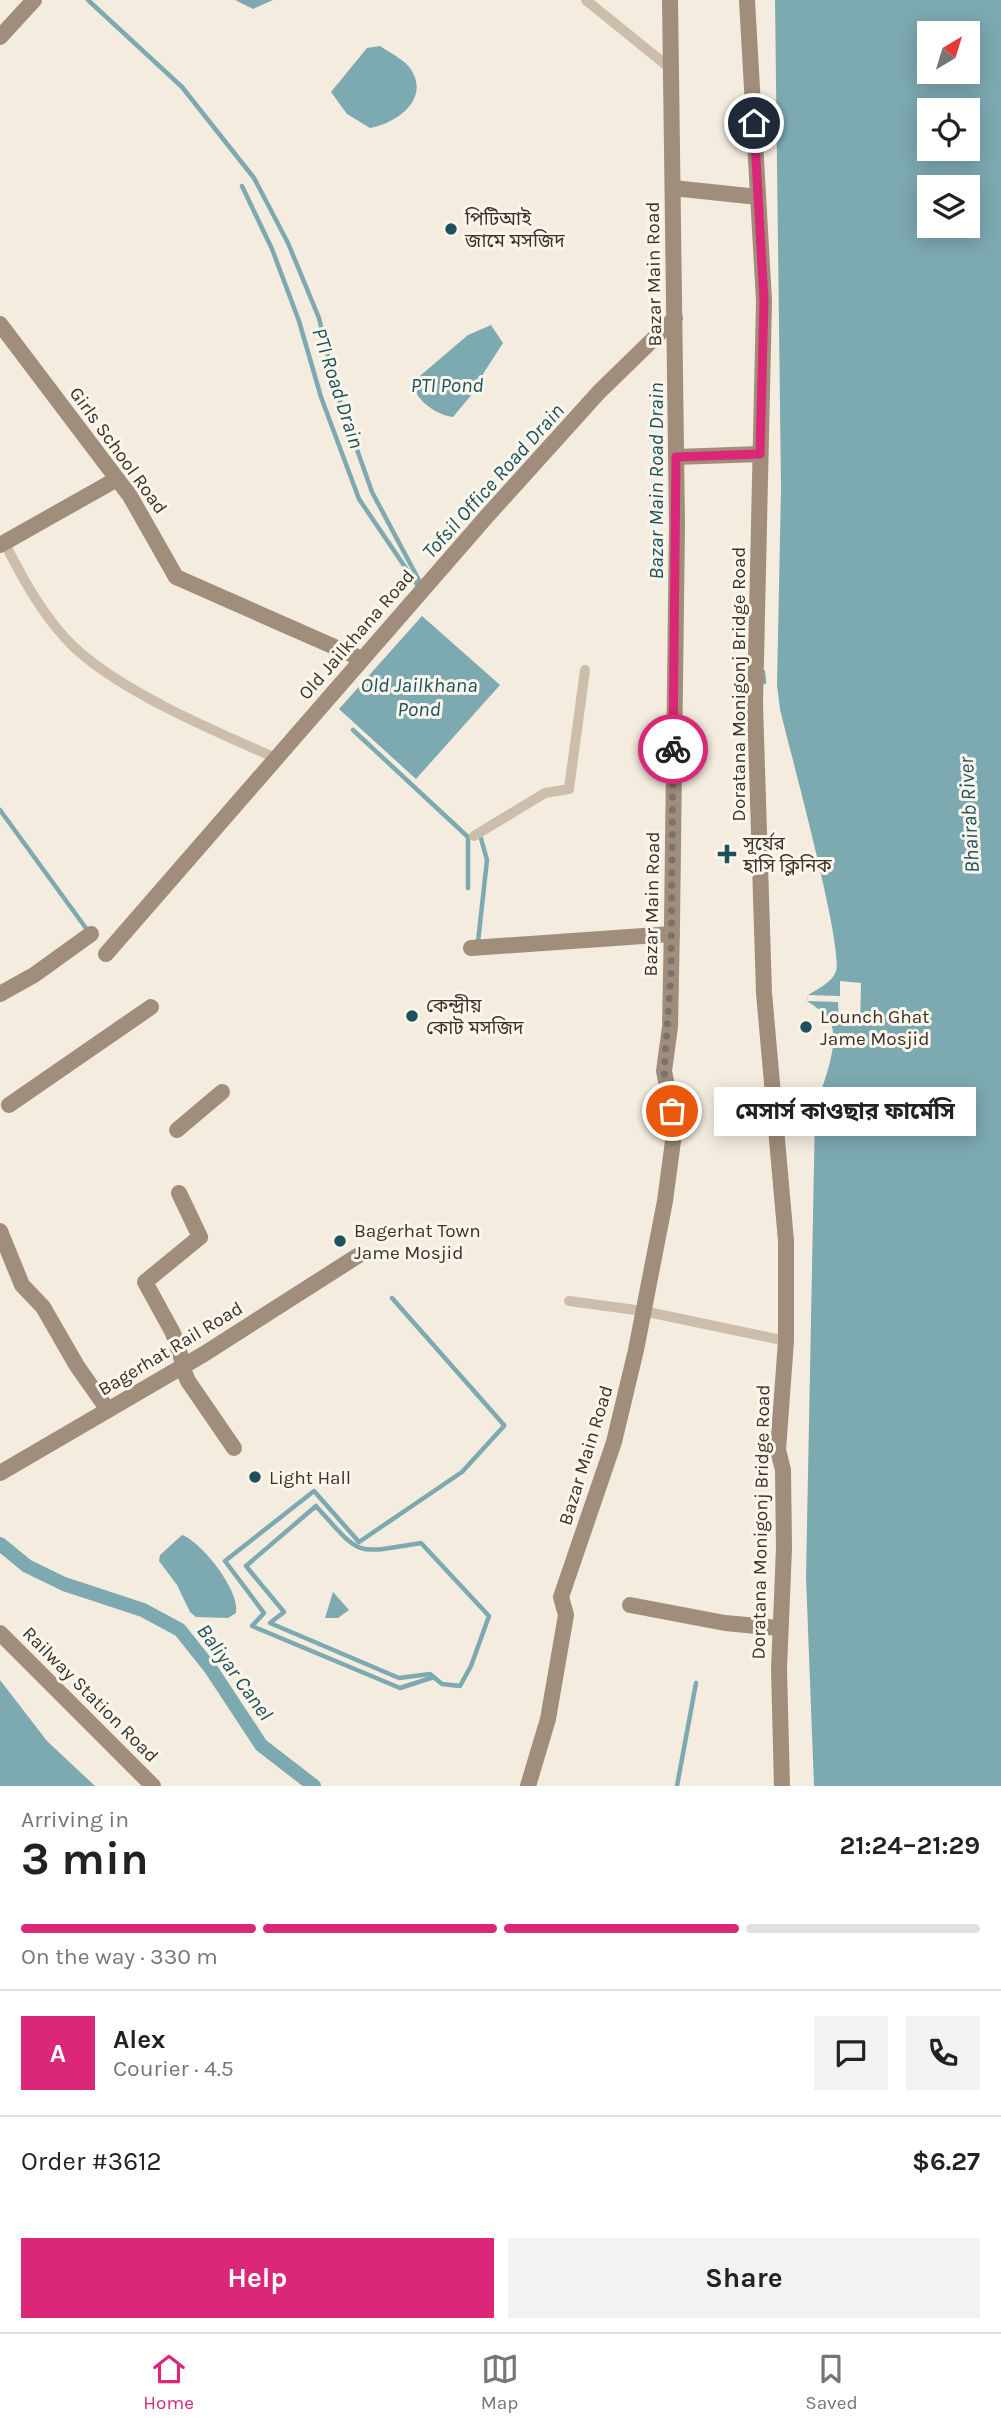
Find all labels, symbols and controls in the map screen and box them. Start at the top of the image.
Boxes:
north arrow [917,21,980,84]
map controls [917,21,980,238]
pin [724,93,784,153]
button: locate [917,98,980,161]
icon: home [735,104,773,142]
button: layers [917,175,980,238]
street label: Bazar Main Road [642,201,666,347]
place label: পিটিআই জামে মসজিদ [464,207,565,252]
marker: পিটিআই জামে মসজিদ [443,221,459,237]
water label: PTI Road Drain [307,325,369,451]
water label: PTI Pond [410,373,484,397]
water label: Bazar Main Road Drain [644,382,668,580]
street label: Girls School Road [65,383,172,518]
water label: Tofsil Office Road Drain [417,399,569,563]
street label: Doratana Monigonj Bridge Road [728,546,750,822]
street label: Old Jailkhana Road [294,565,419,704]
water label: Old Jailkhana Pond [360,673,478,721]
courier [638,714,708,784]
icon: bike [654,730,692,768]
water label: Bhairab River [954,755,984,874]
street label: Bazar Main Road [640,831,664,977]
place label: সূর্যের হাসি ক্লিনিক [742,832,832,877]
marker: সূর্যের হাসি ক্লিনিক [717,844,737,864]
place label: কেন্দ্রীয় কোট মসজিদ [426,994,524,1039]
place label: Lounch Ghat Jame Mosjid [820,1006,930,1050]
marker: কেন্দ্রীয় কোট মসজিদ [404,1008,420,1024]
marker: Lounch Ghat Jame Mosjid [798,1019,814,1035]
pin [642,1081,702,1141]
callout: মেসার্স কাওছার ফার্মেসি [714,1086,976,1136]
icon: bag [653,1092,691,1130]
text: মেসার্স কাওছার ফার্মেসি [735,1098,955,1125]
place label: Bagerhat Town Jame Mosjid [354,1220,481,1264]
marker: Bagerhat Town Jame Mosjid [332,1233,348,1249]
street label: Bagerhat Rail Road [94,1297,247,1401]
street label: Bazar Main Road [554,1383,618,1528]
street label: Doratana Monigonj Bridge Road [748,1384,774,1660]
place label: Light Hall [269,1467,351,1489]
marker: Light Hall [247,1469,263,1485]
water label: Baliyar Canel [192,1619,278,1725]
street label: Railway Station Road [18,1622,163,1767]
text: Arriving in [21,1806,129,1833]
text: 21:24–21:29 [840,1830,980,1861]
text: 3 min [21,1832,149,1886]
text: On the way · 330 m [21,1943,218,1970]
button: chat [814,2016,888,2090]
button: phone [906,2016,980,2090]
text: Alex [113,2024,165,2055]
text: A [50,2038,66,2069]
text: Courier · 4.5 [113,2055,234,2082]
text: Order #3612 [21,2146,162,2177]
text: $6.27 [912,2146,980,2177]
button: Help [21,2238,494,2318]
button: Share [508,2238,980,2318]
tab: Home [143,2350,194,2414]
tab: Map [481,2350,519,2414]
tab: Saved [805,2350,858,2414]

